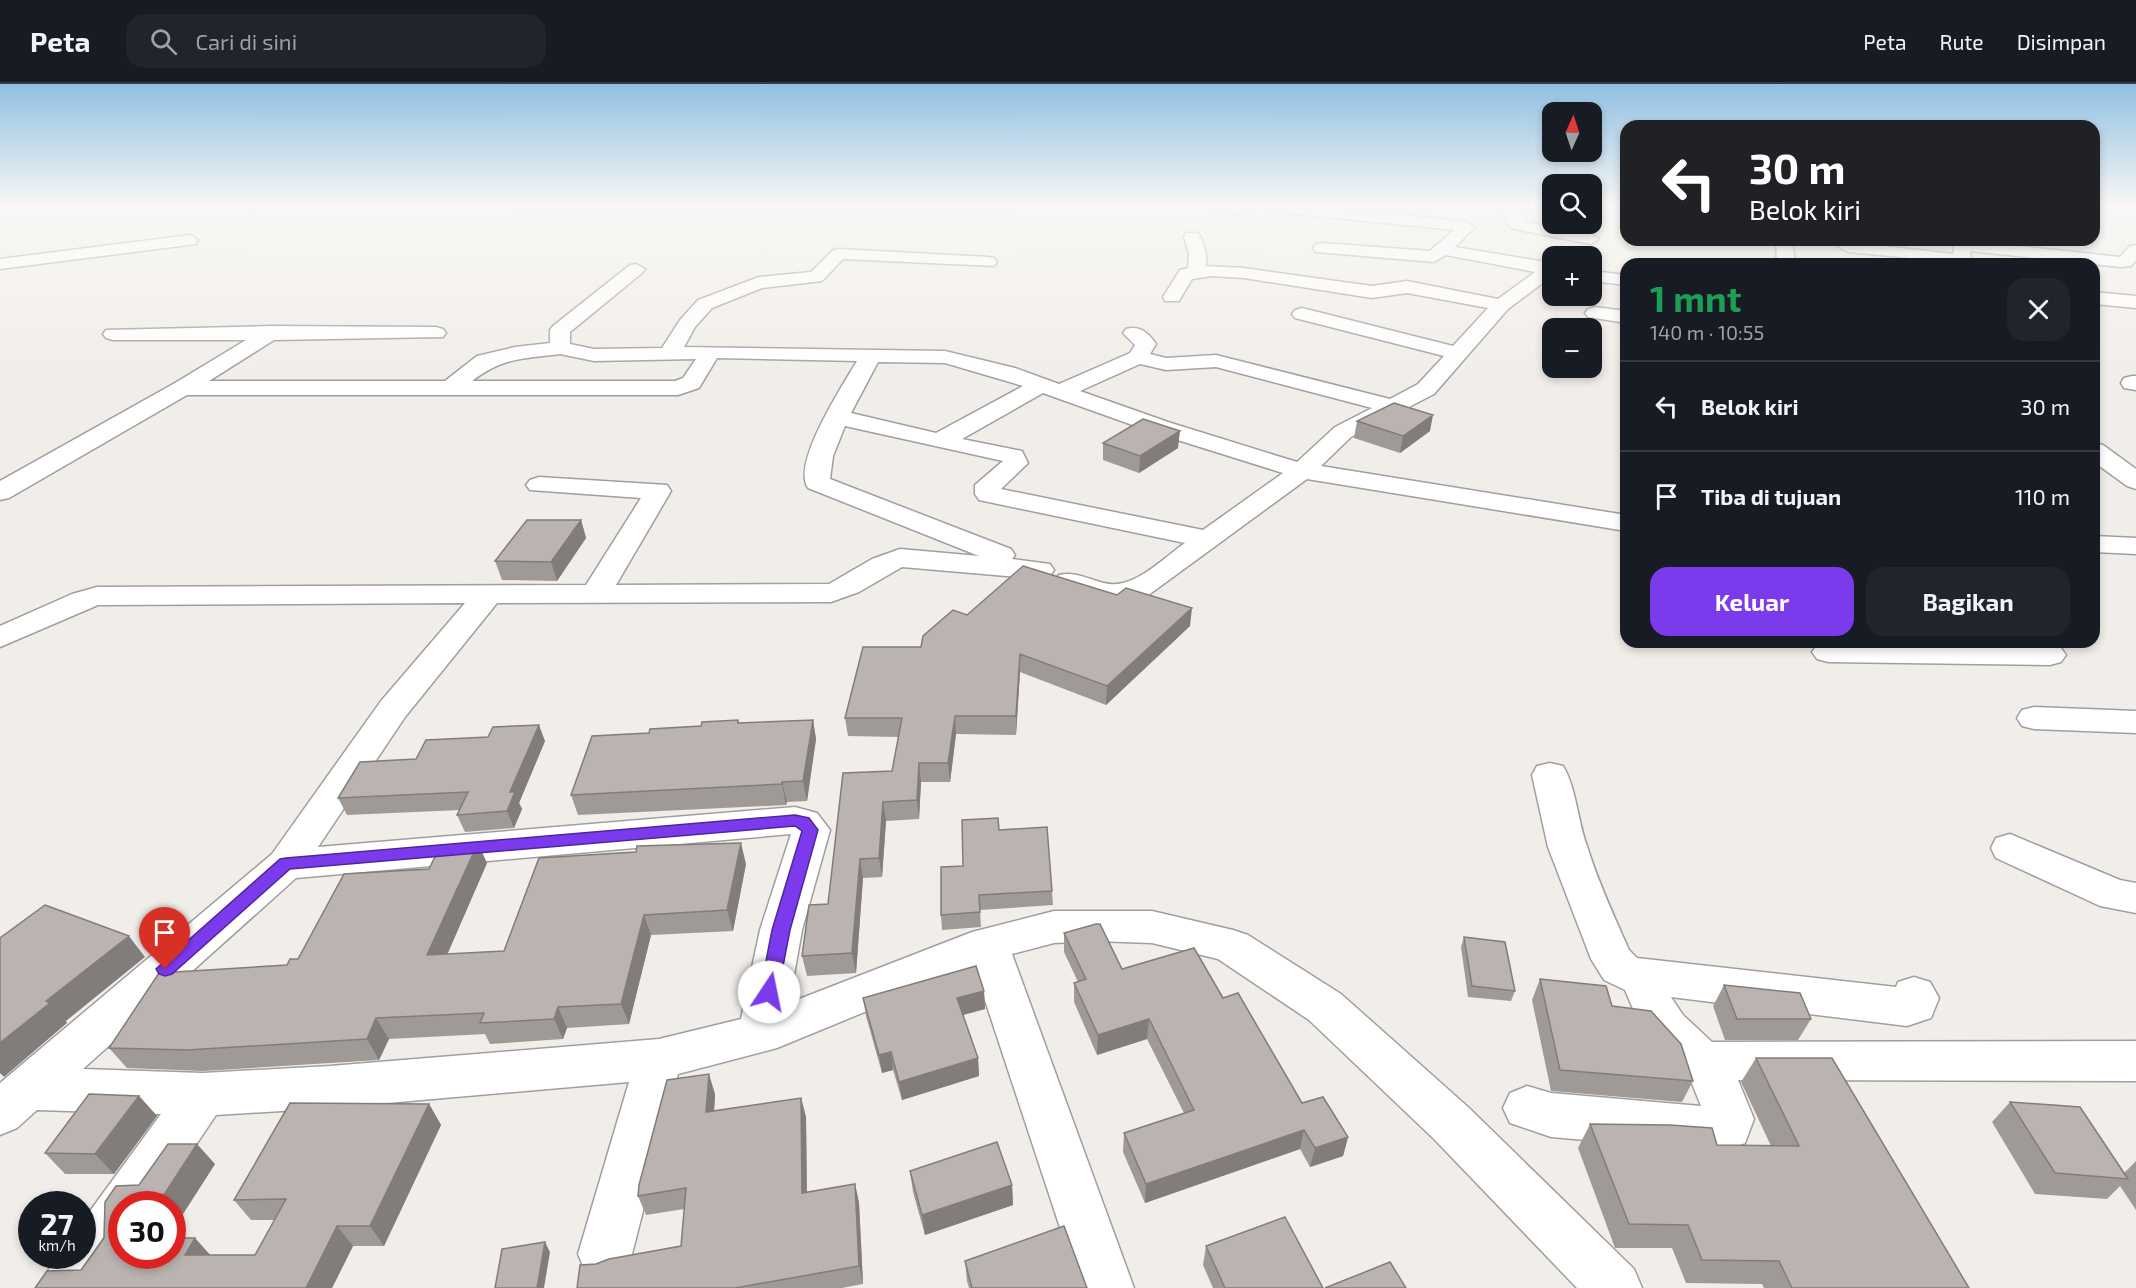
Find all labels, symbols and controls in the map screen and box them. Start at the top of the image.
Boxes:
search box [126,14,546,68]
text: Peta [30,24,90,58]
icon: search [147,25,180,58]
text: Cari di sini [195,28,297,54]
text: Peta [1863,29,1906,54]
text: Rute [1939,29,1984,54]
text: Disimpan [2017,29,2106,54]
north arrow [1542,102,1602,162]
map controls [1542,102,1602,378]
text: 30 m [1749,142,1845,192]
icon: left [1650,144,1728,222]
button: search [1542,174,1602,234]
text: Belok kiri [1749,193,1861,225]
button: + [1542,246,1602,306]
text: 1 mnt [1650,276,1741,319]
button: close [2007,278,2070,341]
button: − [1542,318,1602,378]
text: 140 m · 10:55 [1650,320,1764,344]
icon: left [1650,390,1683,423]
text: Belok kiri [1701,393,1798,419]
text: 30 m [2020,393,2070,419]
icon: arrive [1650,480,1683,513]
text: Tiba di tujuan [1701,483,1841,509]
text: 110 m [2015,483,2070,509]
button: Keluar [1650,567,1854,636]
button: Bagikan [1866,567,2070,636]
pin [139,907,190,969]
icon: arrive [148,916,181,949]
position arrow [737,960,801,1024]
speed limit sign: 30 [108,1191,186,1269]
text: 27 [40,1205,74,1241]
text: km/h [38,1236,76,1254]

